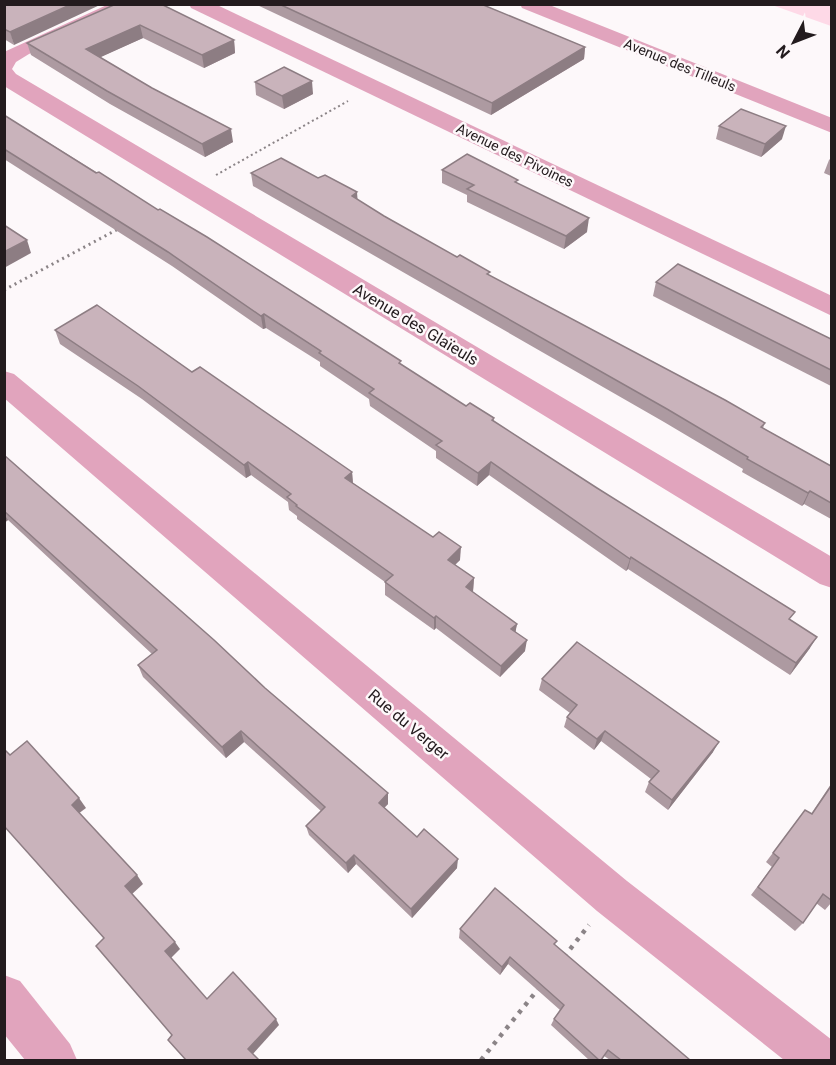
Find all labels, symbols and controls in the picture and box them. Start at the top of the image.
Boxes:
north arrow [764,12,824,72]
street label: Avenue des Tilleuls [622,35,738,95]
text: N [772,41,794,62]
street label: Avenue des Pivoines [454,120,576,190]
street label: Avenue des Glaïeuls [350,279,482,369]
street label: Rue du Verger [364,685,453,764]

